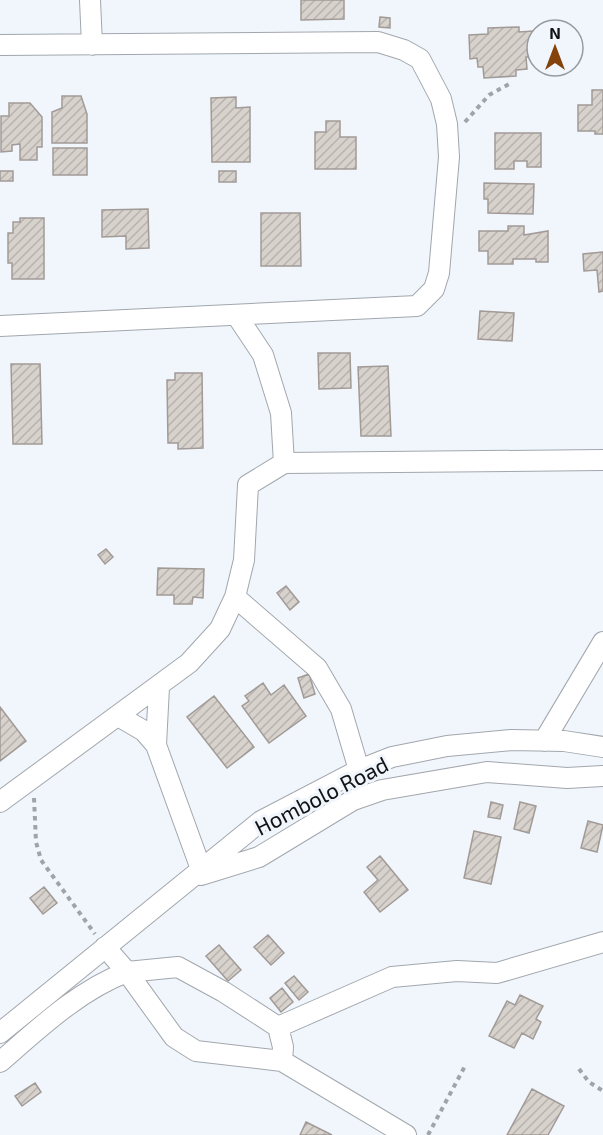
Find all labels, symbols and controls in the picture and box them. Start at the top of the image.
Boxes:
north arrow [525,18,585,78]
text: N [549,23,561,42]
street label: Hombolo Road [250,750,392,840]

